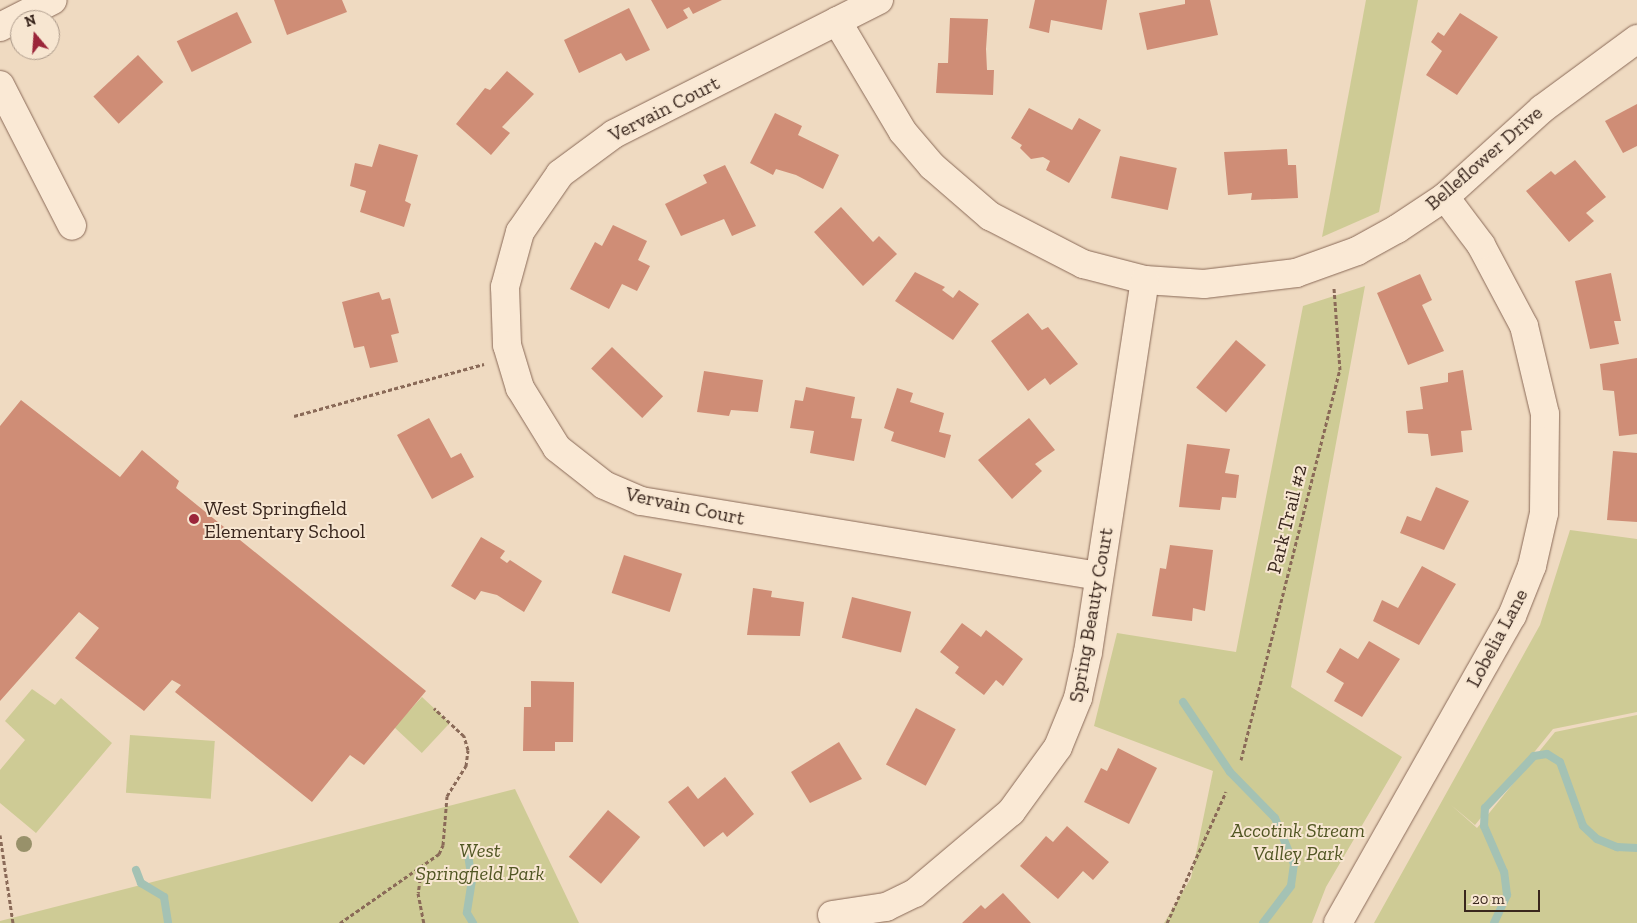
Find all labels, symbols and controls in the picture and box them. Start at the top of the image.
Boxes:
north arrow [10,10,60,60]
text: N [23,11,38,31]
street label: Vervain Court [605,71,723,147]
street label: Belleflower Drive [1420,101,1548,215]
street label: Park Trail #2 [1262,462,1312,576]
street label: Vervain Court [623,482,747,530]
place label: West Springfield Elementary School [204,496,366,543]
marker: West Springfield Elementary School [188,513,200,525]
street label: Spring Beauty Court [1064,526,1118,704]
street label: Lobelia Lane [1461,585,1533,691]
park label: Accotink Stream Valley Park [1231,819,1365,866]
park label: West Springfield Park [416,838,544,885]
scale bar [1467,880,1543,912]
text: 20 m [1472,890,1505,908]

